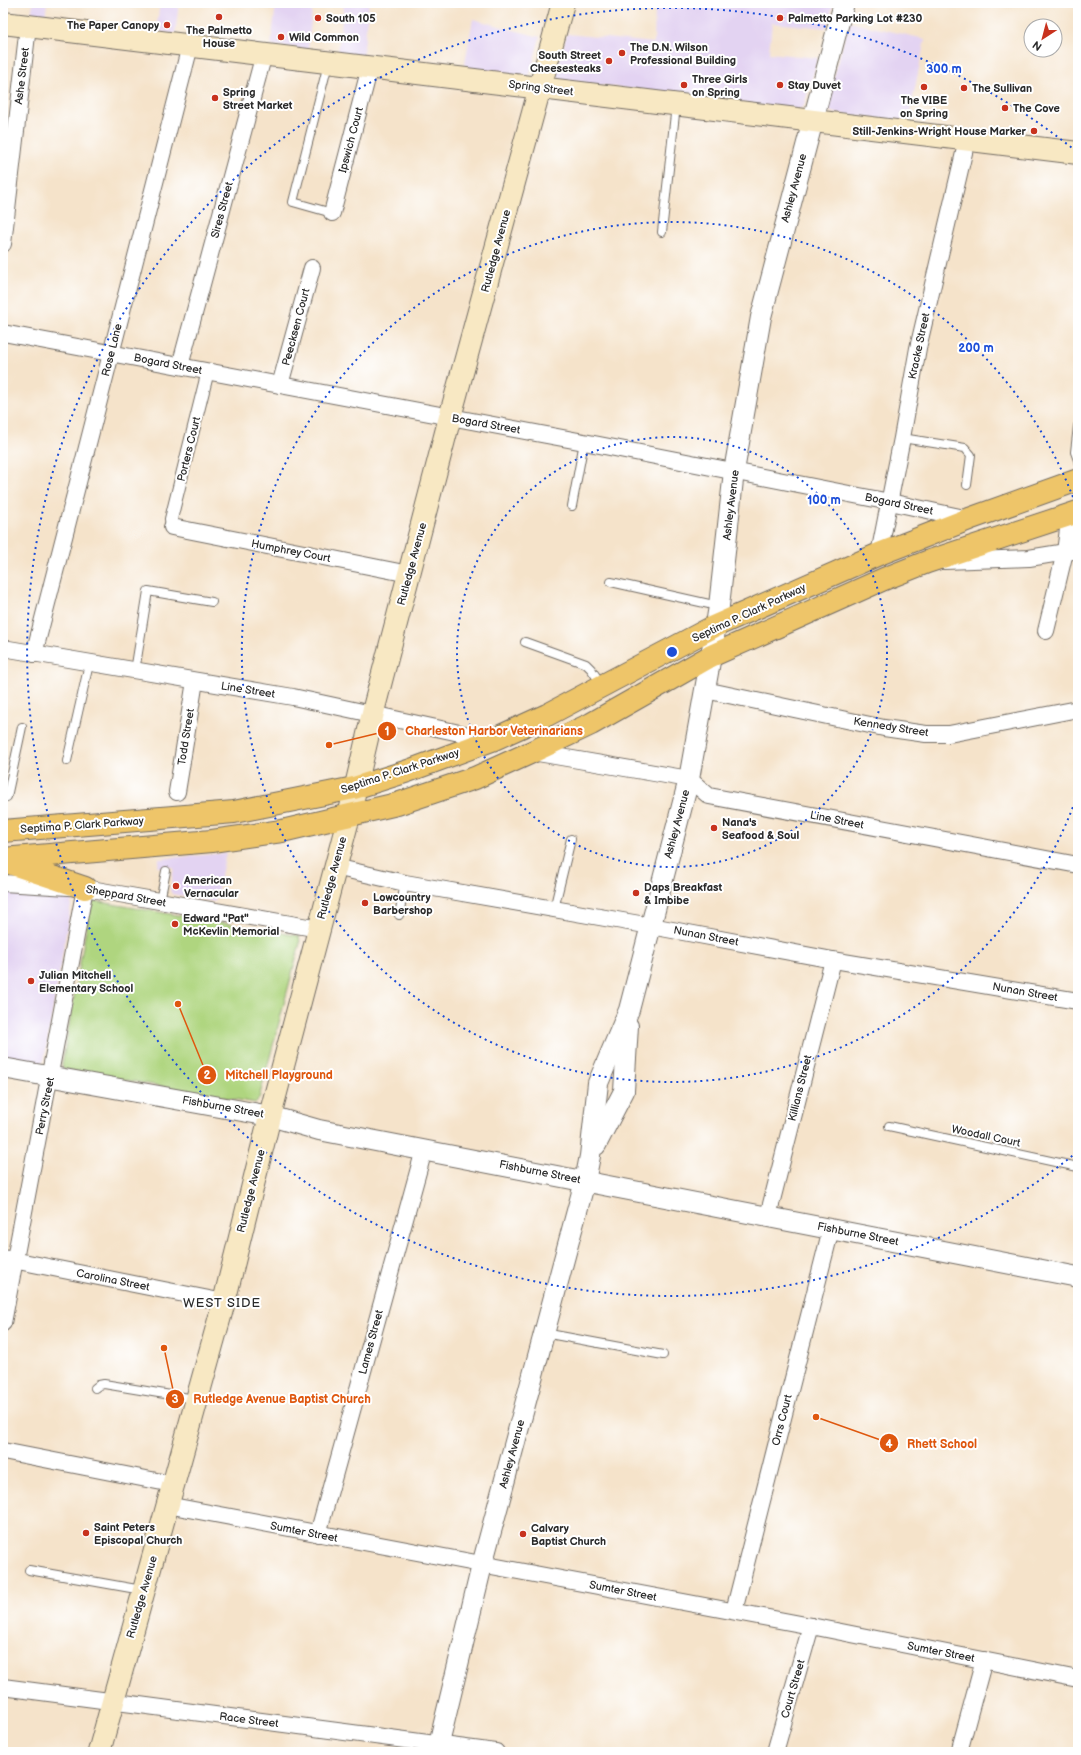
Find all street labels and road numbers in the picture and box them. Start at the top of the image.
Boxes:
street label: Ashe Street [12,46,32,105]
street label: Spring Street [508,78,575,98]
street label: Ipswich Court [336,105,366,174]
street label: Ashley Avenue [779,152,810,224]
street label: Sires Street [208,180,236,240]
street label: Rutledge Avenue [479,208,513,294]
street label: Peecksen Court [279,286,313,367]
street label: Kracke Street [906,311,933,380]
street label: Rose Lane [99,322,125,378]
street label: Bogard Street [133,351,204,377]
street label: Bogard Street [451,412,522,437]
street label: Porters Court [175,415,203,483]
street label: Ashley Avenue [720,469,742,541]
street label: Bogard Street [864,490,935,518]
street label: Rutledge Avenue [395,521,429,607]
street label: Humphrey Court [250,537,332,565]
street label: Septima P. Clark Parkway [690,581,808,645]
street label: Line Street [220,679,277,701]
street label: Todd Street [175,707,197,766]
street label: Kennedy Street [852,715,930,739]
street label: Septima P. Clark Parkway [339,746,461,796]
street label: Ashley Avenue [662,788,693,860]
street label: Line Street [809,808,866,832]
street label: Septima P. Clark Parkway [20,814,144,836]
street label: Rutledge Avenue [315,835,349,921]
street label: Sheppard Street [85,883,168,910]
street label: Nunan Street [672,923,740,949]
street label: Nunan Street [991,980,1059,1004]
street label: Killians Street [785,1053,815,1123]
street label: Perry Street [33,1075,57,1136]
street label: Fishburne Street [181,1093,265,1121]
street label: Woodall Court [950,1122,1022,1150]
street label: Rutledge Avenue [234,1148,268,1234]
street label: Fishburne Street [498,1158,582,1186]
street label: Fishburne Street [816,1220,900,1248]
street label: Carolina Street [75,1267,151,1294]
street label: Lames Street [356,1308,386,1376]
street label: Orrs Court [769,1392,795,1447]
street label: Ashley Avenue [497,1418,528,1490]
street label: Sumter Street [269,1519,339,1545]
street label: Rutledge Avenue [124,1554,160,1640]
street label: Sumter Street [588,1578,658,1604]
street label: Sumter Street [906,1639,976,1665]
street label: Court Street [778,1658,808,1720]
street label: Race Street [219,1710,280,1730]

